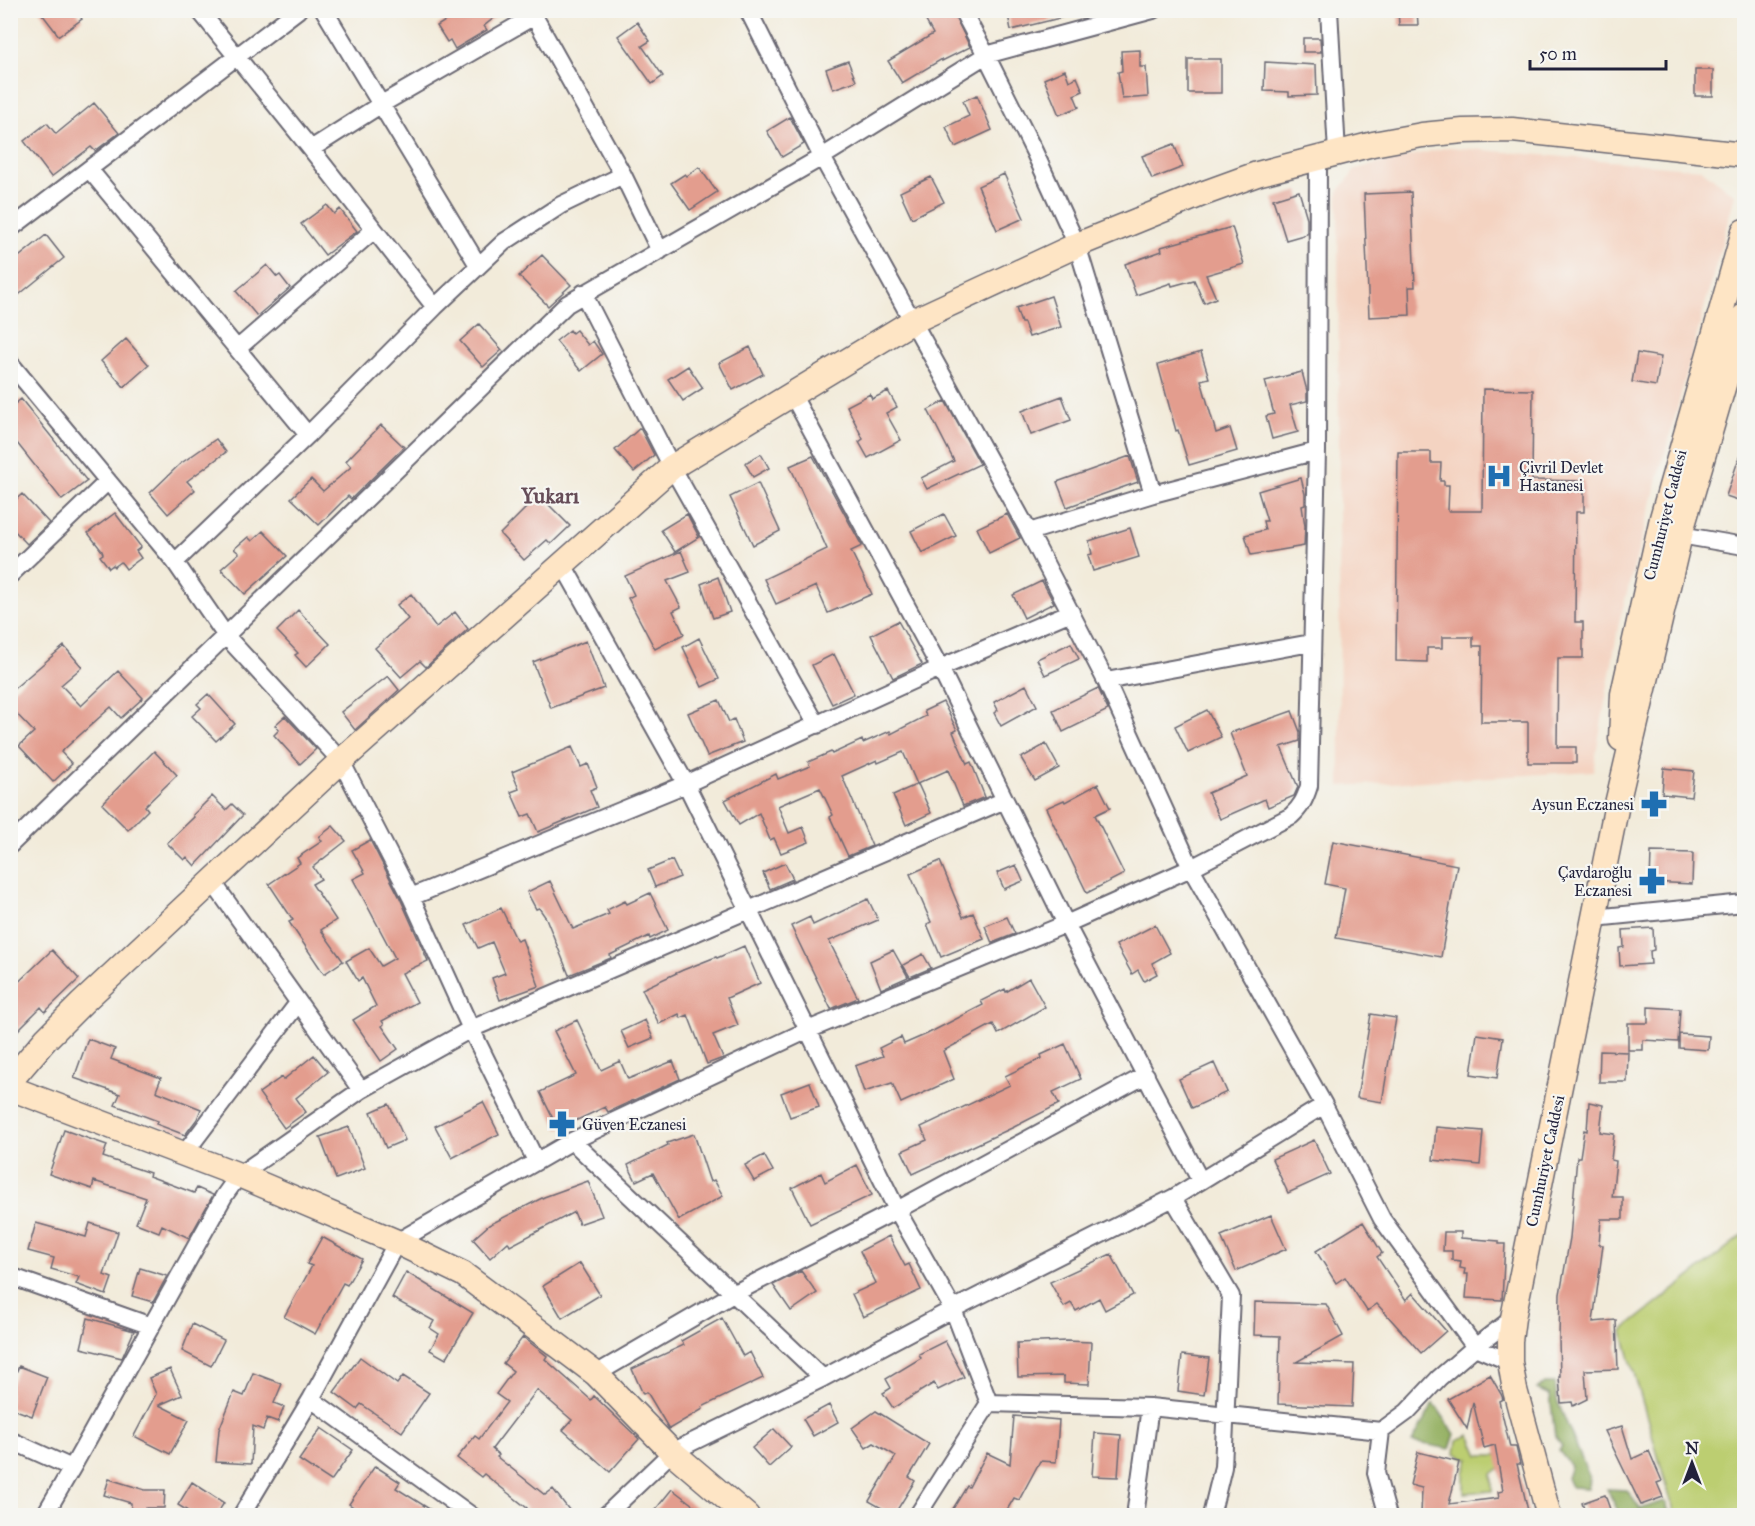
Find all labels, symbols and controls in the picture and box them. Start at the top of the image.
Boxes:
scale bar [1530,33,1666,71]
text: 50 m [1539,43,1577,65]
street label: Cumhuriyet Caddesi [1640,447,1691,582]
place label: Çivril Devlet Hastanesi [1519,458,1604,495]
hospital icon: Çivril Devlet Hastanesi [1484,461,1514,491]
district label: Yukarı [520,482,580,509]
pharmacy icon: Aysun Eczanesi [1639,789,1669,819]
place label: Aysun Eczanesi [1531,795,1635,814]
place label: Çavdaroğlu Eczanesi [1558,863,1633,900]
pharmacy icon: Çavdaroğlu Eczanesi [1637,866,1667,896]
street label: Cumhuriyet Caddesi [1522,1093,1568,1229]
pharmacy icon: Güven Eczanesi [547,1109,577,1139]
place label: Güven Eczanesi [582,1115,687,1134]
north arrow [1662,1433,1722,1493]
text: N [1685,1439,1699,1458]

